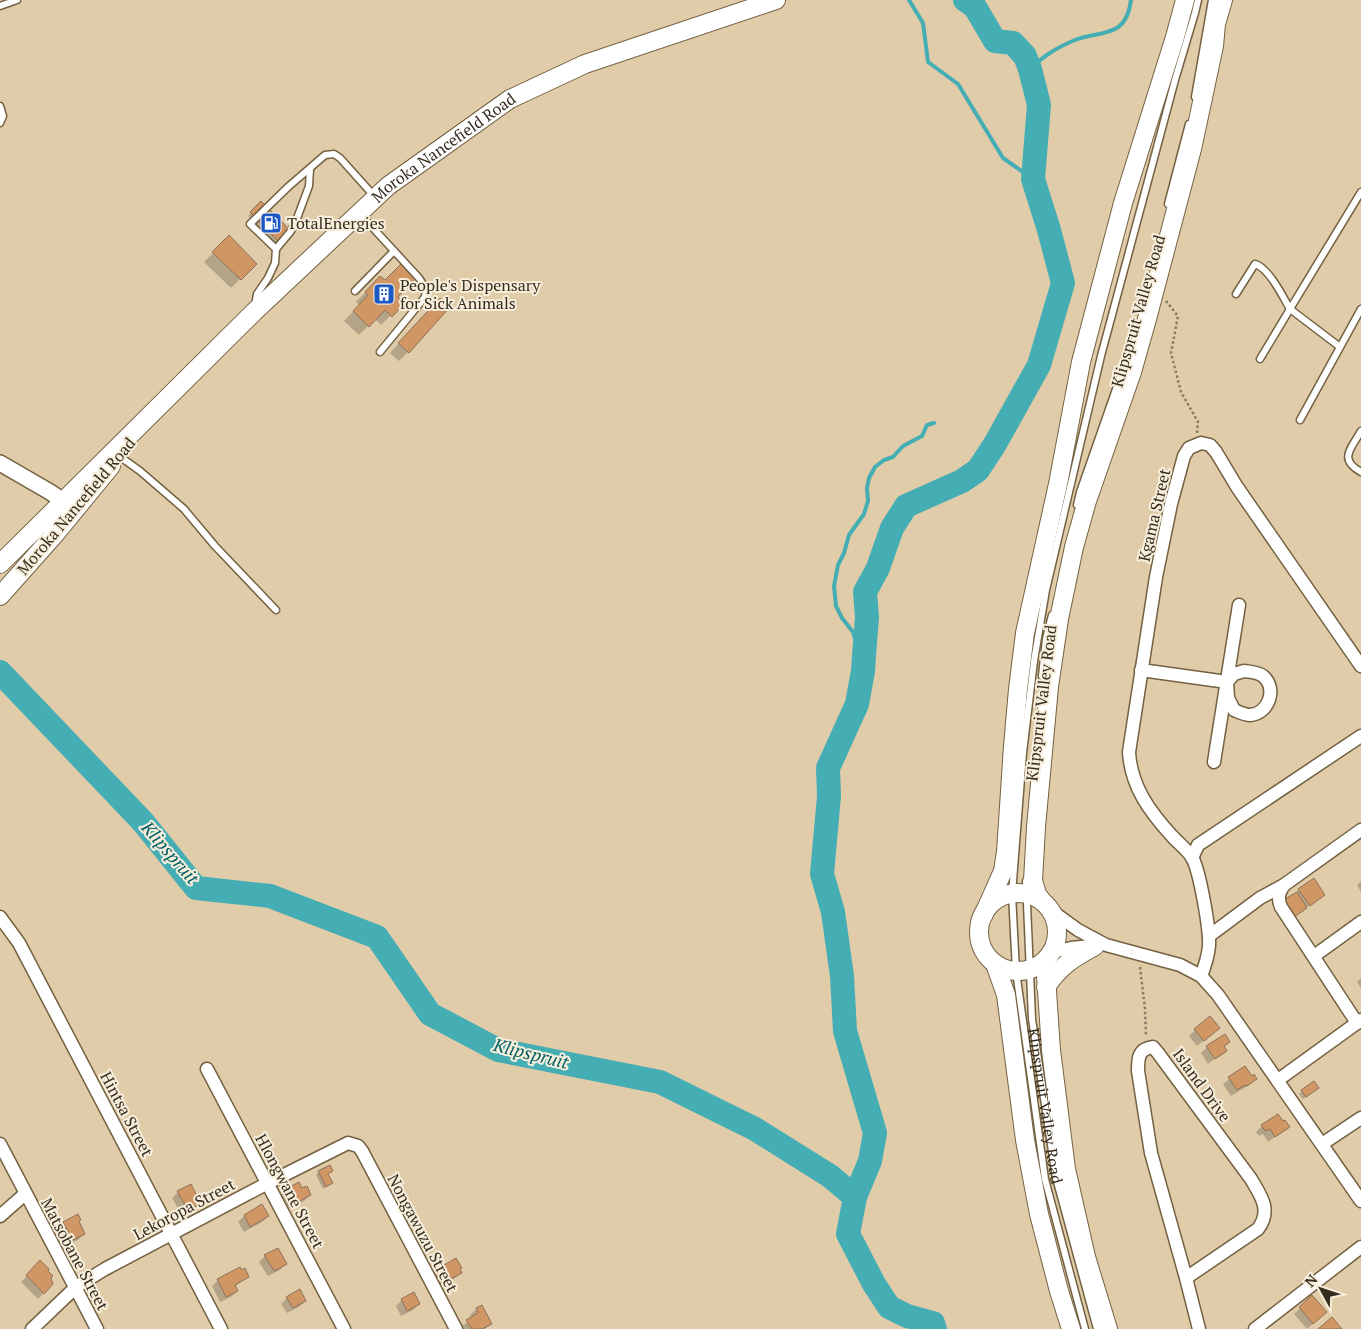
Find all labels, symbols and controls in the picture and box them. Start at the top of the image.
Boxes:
street label: Moroka Nancefield Road [366,88,520,207]
fuel station icon: TotalEnergies [259,211,283,235]
place label: TotalEnergies [287,212,385,234]
street label: Klipspruit Valley Road [1106,232,1170,390]
place label: People's Dispensary for Sick Animals [400,274,541,314]
building icon: People's Dispensary for Sick Animals [372,282,396,306]
street label: Moroka Nancefield Road [12,432,140,579]
street label: Kgama Street [1133,466,1175,564]
street label: Klipspruit Valley Road [1020,623,1062,782]
water label: Klipspruit [136,815,205,890]
street label: Klipspruit Valley Road [1022,1026,1068,1187]
water label: Klipspruit [490,1032,572,1074]
street label: Island Drive [1168,1044,1236,1126]
street label: Hintsa Street [95,1068,159,1160]
street label: Hlongwane Street [250,1130,330,1252]
street label: Nongawuzu Street [383,1170,463,1296]
street label: Lekoropa Street [129,1173,239,1245]
street label: Matsobane Street [36,1194,114,1314]
north arrow [1296,1264,1346,1314]
text: N [1300,1270,1322,1290]

